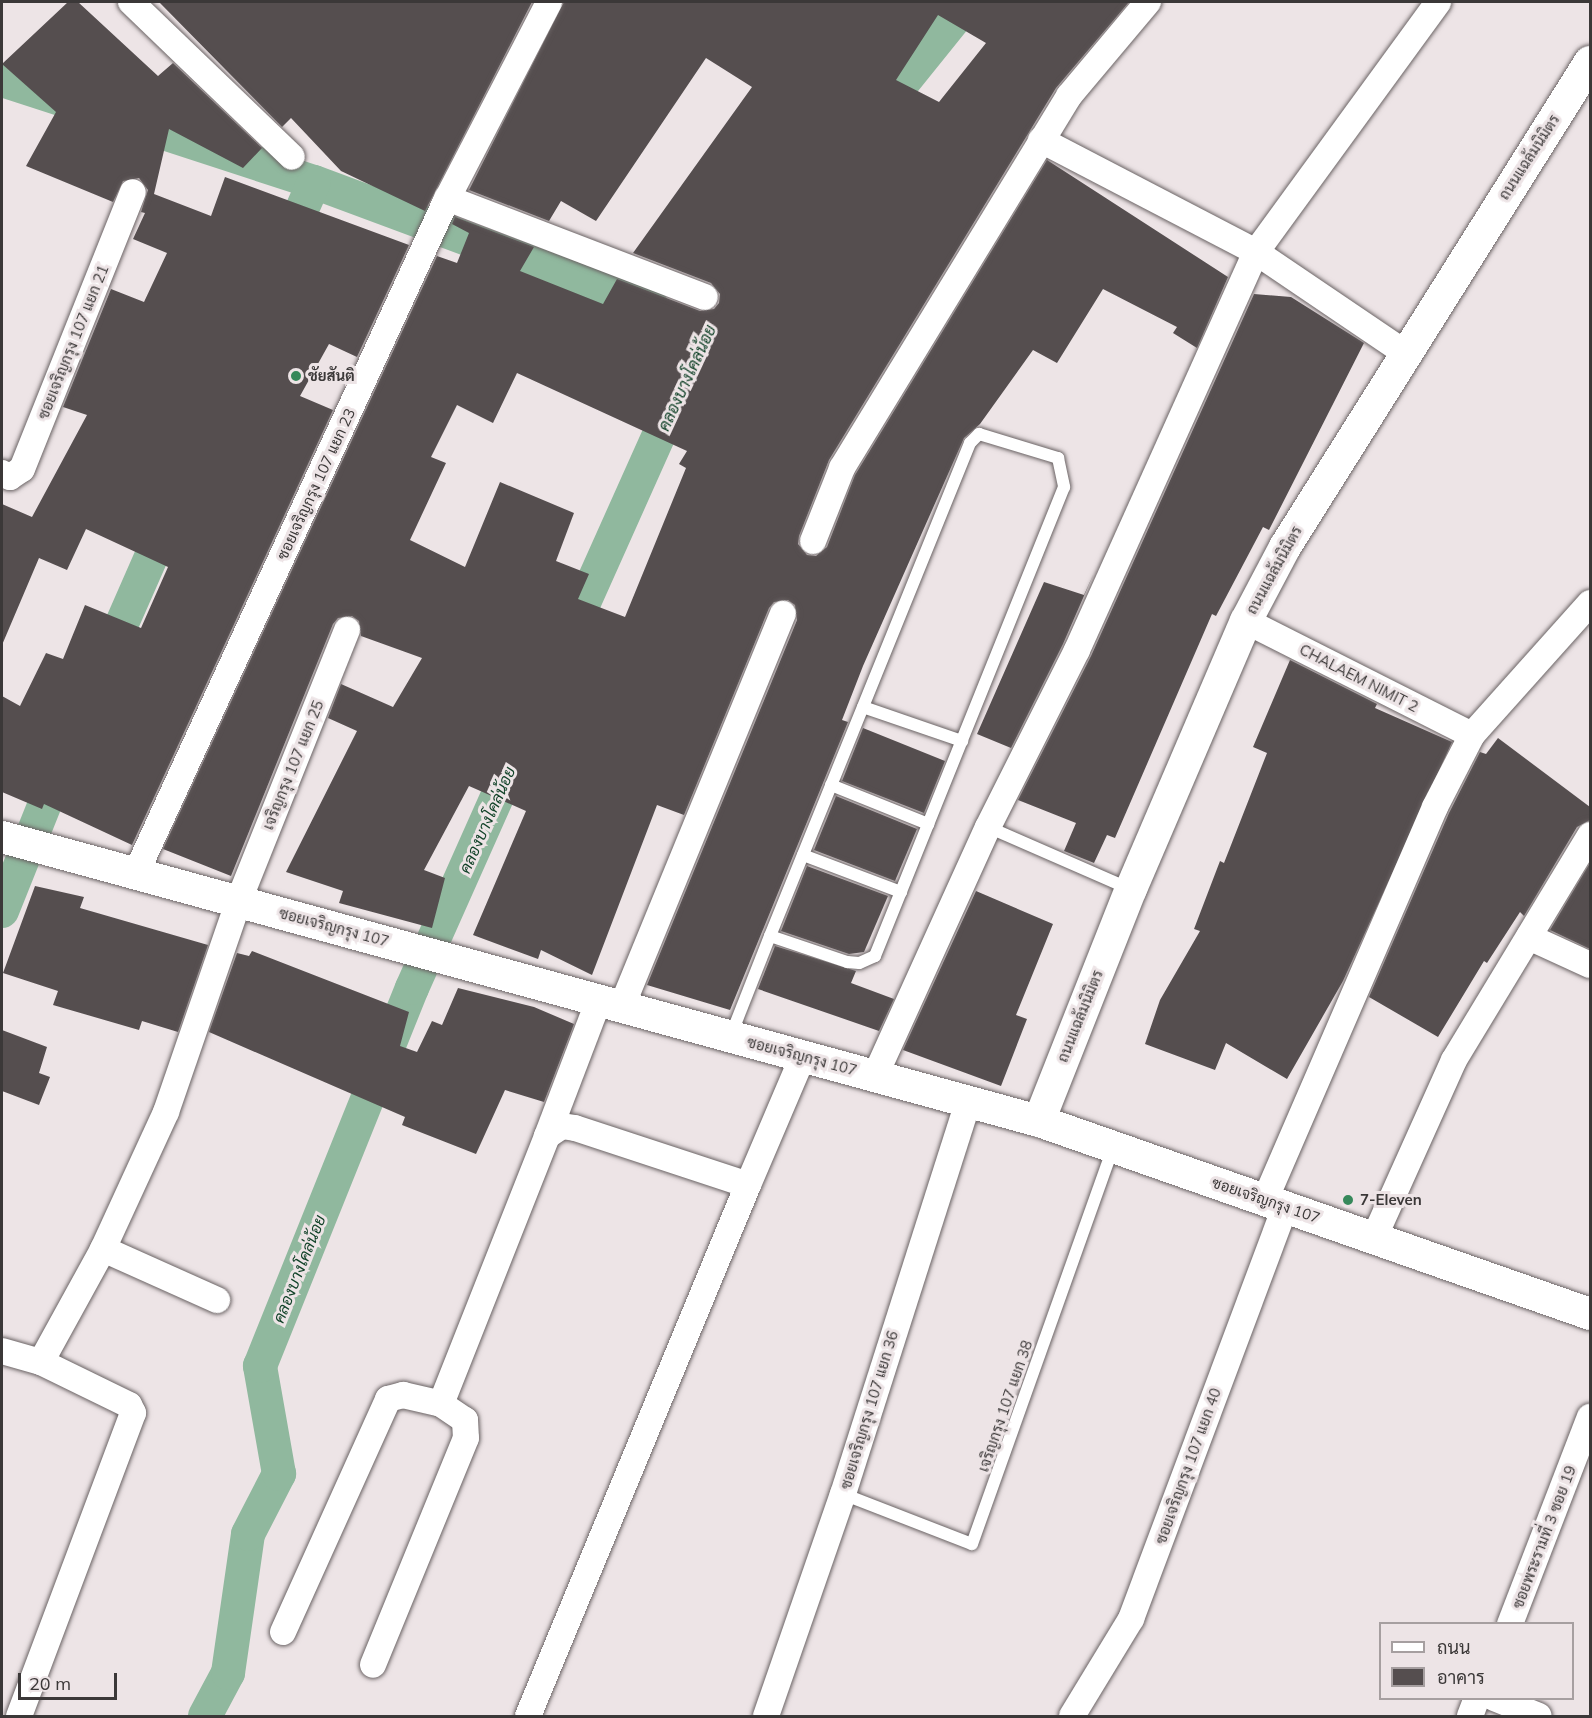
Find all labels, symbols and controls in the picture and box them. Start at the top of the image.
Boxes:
street label: ถนนแฉล้มนิมิตร [1495,111,1563,203]
street label: ซอยเจริญกรุง 107 แยก 21 [34,262,112,422]
water label: คลองบางโคล่น้อย [654,322,720,434]
place label: ชัยสันติ [308,367,355,385]
marker: ชัยสันติ [289,369,303,383]
street label: ซอยเจริญกรุง 107 แยก 23 [273,406,359,562]
street label: ถนนแฉล้มนิมิตร [1242,523,1306,617]
street label: CHALAEM NIMIT 2 [1297,640,1421,716]
street label: เจริญกรุง 107 แยก 25 [259,698,327,832]
water label: คลองบางโคล่น้อย [455,764,519,876]
street label: ซอยเจริญกรุง 107 [277,904,391,950]
street label: ถนนแฉล้มนิมิตร [1053,967,1107,1065]
street label: ซอยเจริญกรุง 107 [745,1033,859,1079]
street label: ซอยเจริญกรุง 107 [1210,1173,1322,1227]
place label: 7-Eleven [1360,1191,1422,1209]
marker: 7-Eleven [1341,1193,1355,1207]
water label: คลองบางโคล่น้อย [269,1212,329,1326]
street label: ซอยเจริญกรุง 107 แยก 36 [836,1329,902,1491]
street label: เจริญกรุง 107 แยก 38 [974,1338,1036,1474]
street label: ซอยเจริญกรุง 107 แยก 40 [1151,1386,1225,1546]
street label: ซอยพระรามที่ 3 ซอย 19 [1508,1463,1580,1611]
legend [1379,1622,1574,1700]
text: ถนน [1437,1636,1470,1659]
scale bar [21,1661,120,1699]
text: อาคาร [1437,1666,1485,1689]
text: 20 m [29,1672,71,1695]

